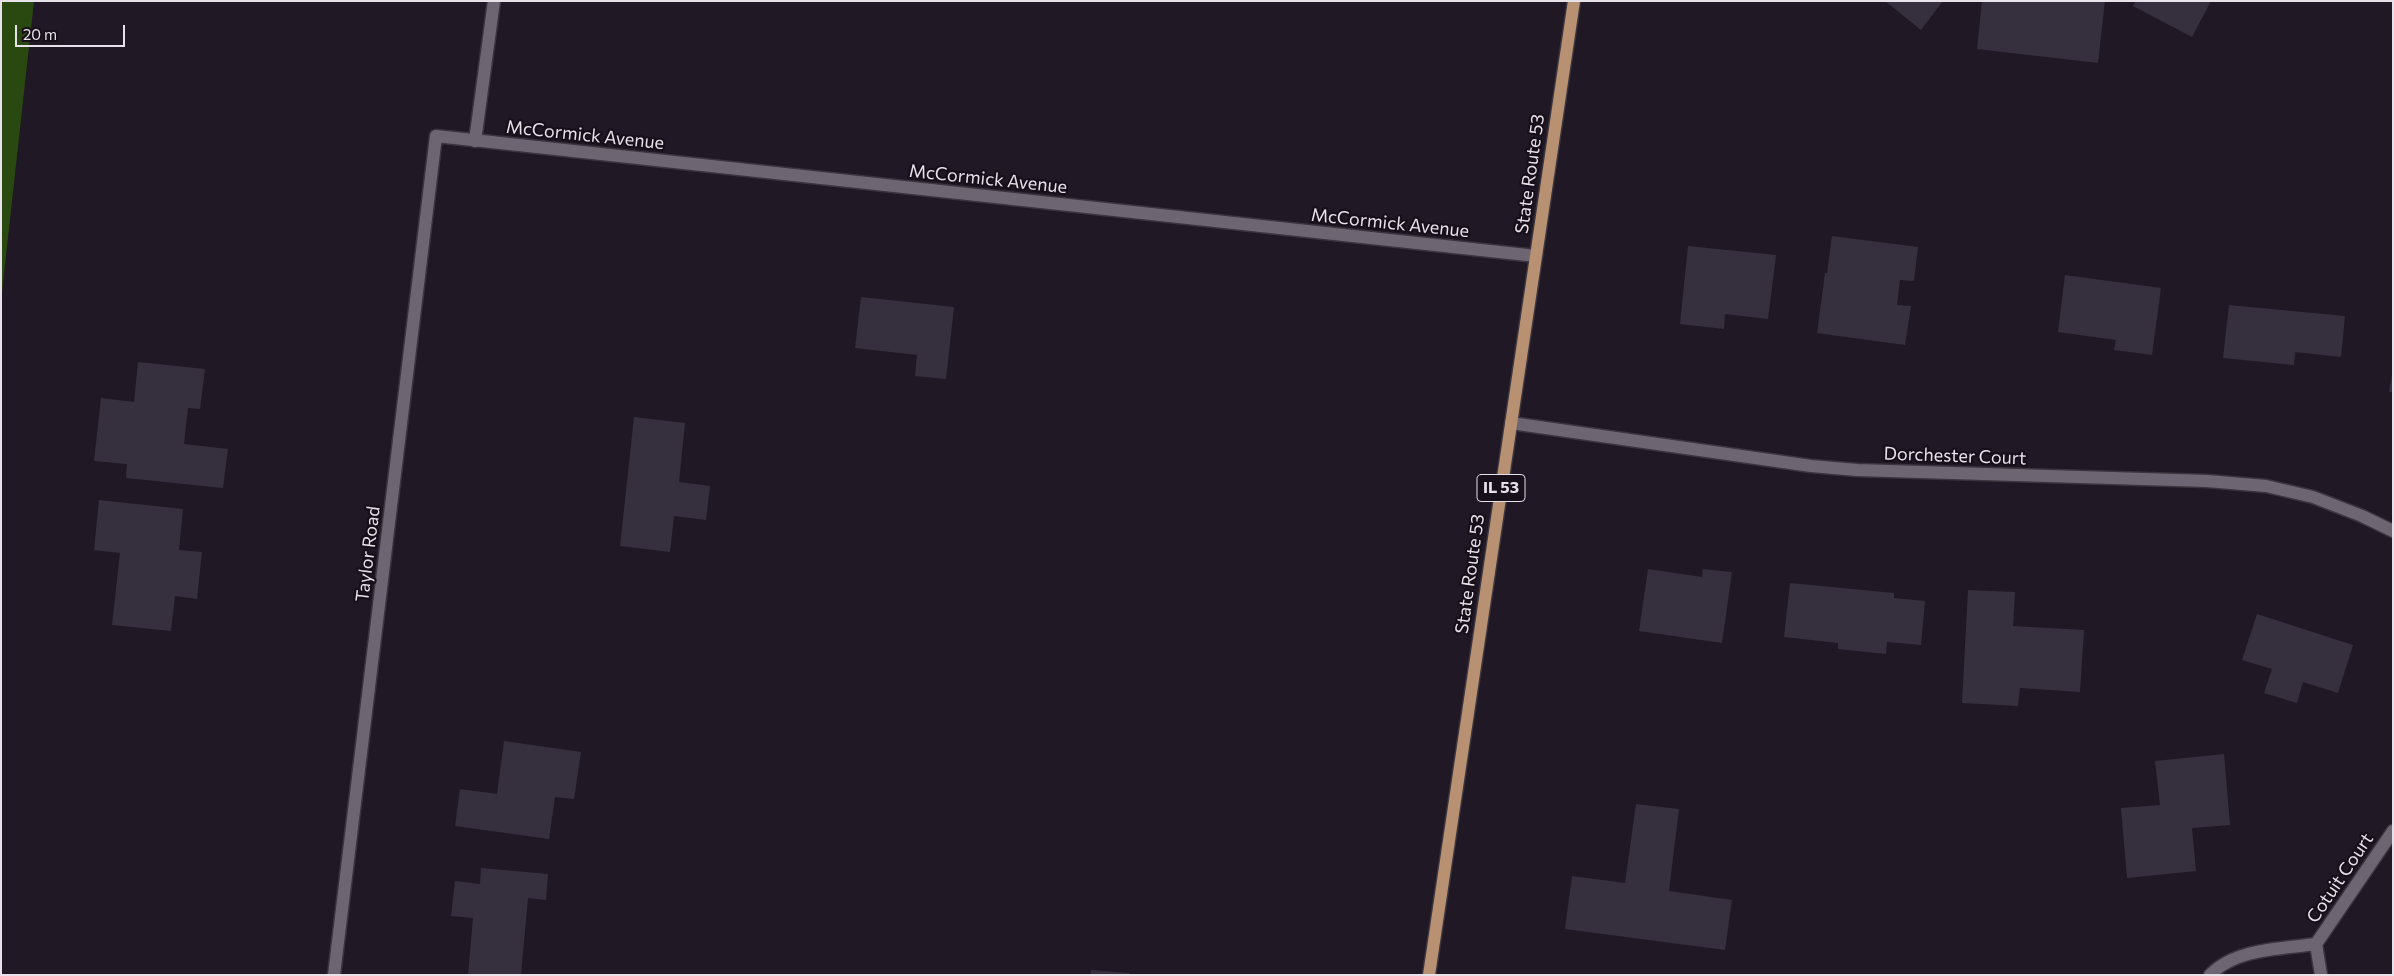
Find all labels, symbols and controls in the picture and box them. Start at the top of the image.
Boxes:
scale bar [18,15,128,47]
text: 20 m [23,25,57,43]
street label: State Route 53 [1511,113,1549,235]
street label: McCormick Avenue [505,116,665,154]
street label: McCormick Avenue [908,160,1068,198]
street label: McCormick Avenue [1310,204,1470,242]
street label: Dorchester Court [1883,443,2027,469]
road number: IL 53 [1477,474,1525,502]
street label: Taylor Road [351,505,385,603]
street label: State Route 53 [1451,513,1489,635]
street label: Cotuit Court [2302,829,2378,927]

